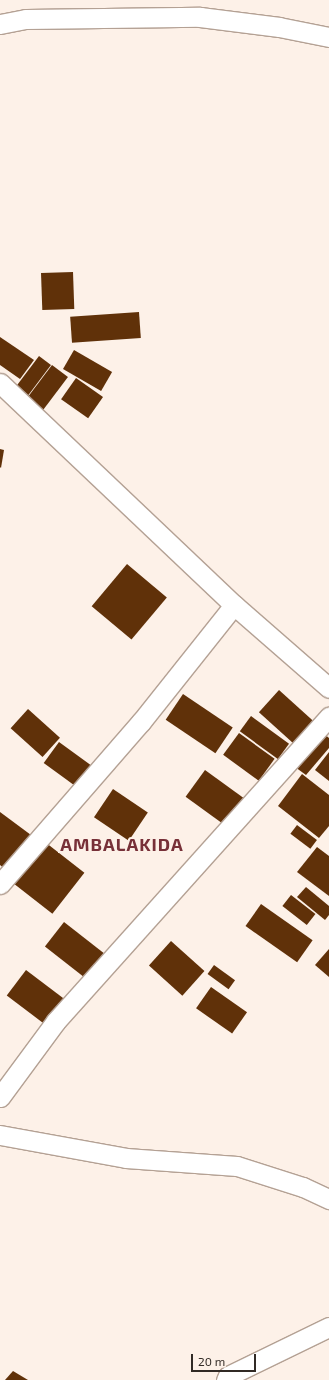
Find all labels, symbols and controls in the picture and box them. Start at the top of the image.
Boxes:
district label: AMBALAKIDA [60,833,184,855]
scale bar [193,1346,258,1372]
text: 20 m [198,1354,225,1368]

